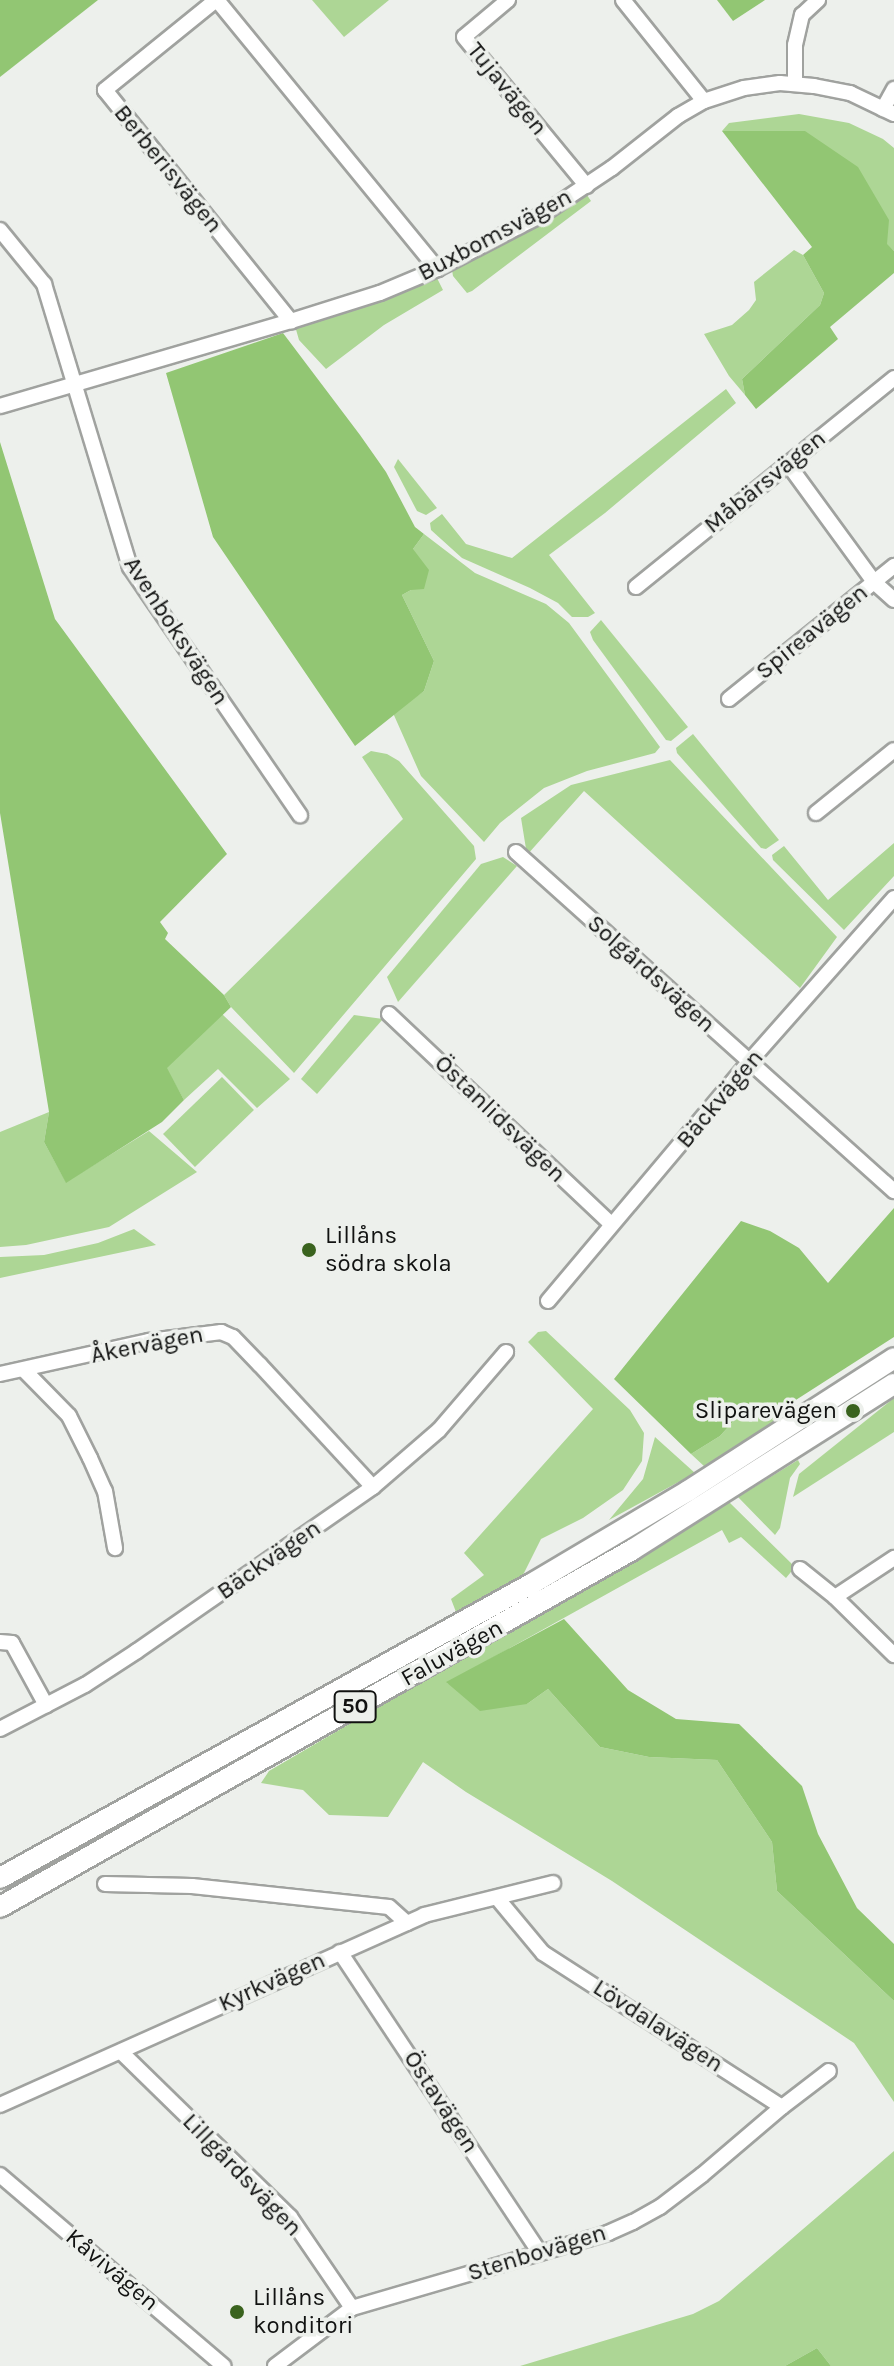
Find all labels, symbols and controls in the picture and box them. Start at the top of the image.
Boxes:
street label: Tujavägen [461,37,553,141]
street label: Berberisvägen [108,99,228,239]
street label: Buxbomsvägen [413,182,577,288]
street label: Måbärsvägen [698,424,832,540]
street label: Avenboksvägen [117,551,235,711]
street label: Spireavägen [750,578,874,686]
street label: Solgårdsvägen [581,909,721,1039]
street label: Bäckvägen [671,1044,769,1154]
street label: Östanlidsvägen [428,1049,572,1189]
place label: Lillåns södra skola [325,1222,452,1278]
marker: Lillåns södra skola [300,1241,318,1259]
street label: Åkervägen [88,1320,206,1370]
place label: Sliparevägen [695,1397,837,1425]
marker: Sliparevägen [844,1402,862,1420]
street label: Bäckvägen [212,1514,326,1606]
street label: Faluvägen [396,1613,508,1693]
road number: 50 [333,1689,377,1725]
street label: Kyrkvägen [214,1946,330,2018]
street label: Lövdalavägen [588,1973,728,2079]
street label: Östavägen [397,2046,485,2158]
street label: Lillgårdsvägen [176,2108,308,2242]
street label: Stenbovägen [464,2218,610,2288]
street label: Kåvivägen [60,2223,164,2317]
place label: Lillåns konditori [253,2284,353,2340]
marker: Lillåns konditori [228,2303,246,2321]

